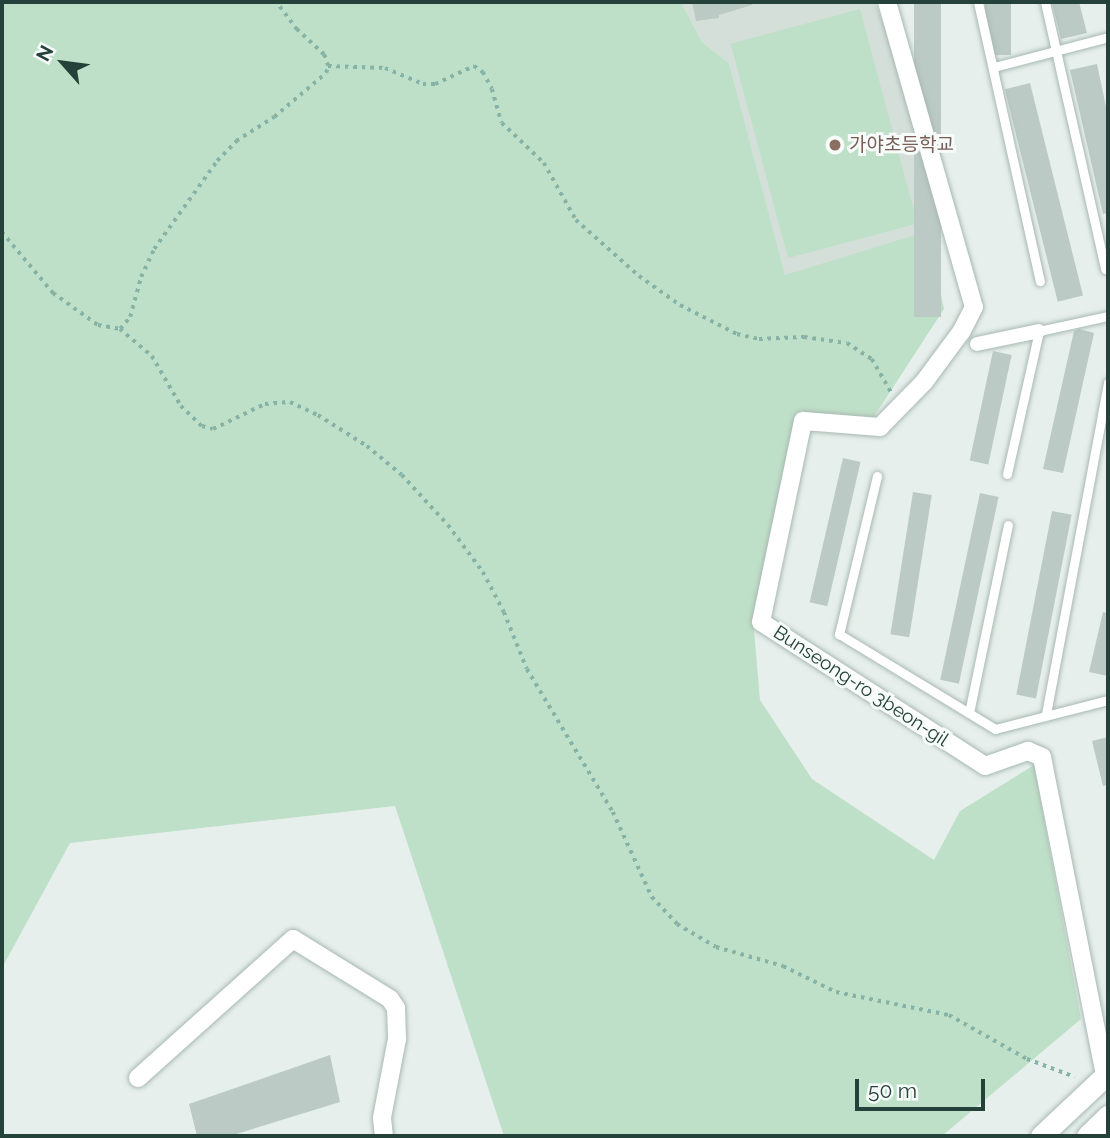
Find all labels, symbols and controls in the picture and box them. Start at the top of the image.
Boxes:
north arrow [28,28,98,98]
text: N [31,42,58,65]
place label: 가야초등학교 [849,134,954,156]
marker: 가야초등학교 [827,137,843,153]
street label: Bunseong-ro 3beon-gil [769,621,953,751]
scale bar [858,1064,988,1108]
text: 50 m [868,1078,917,1103]

